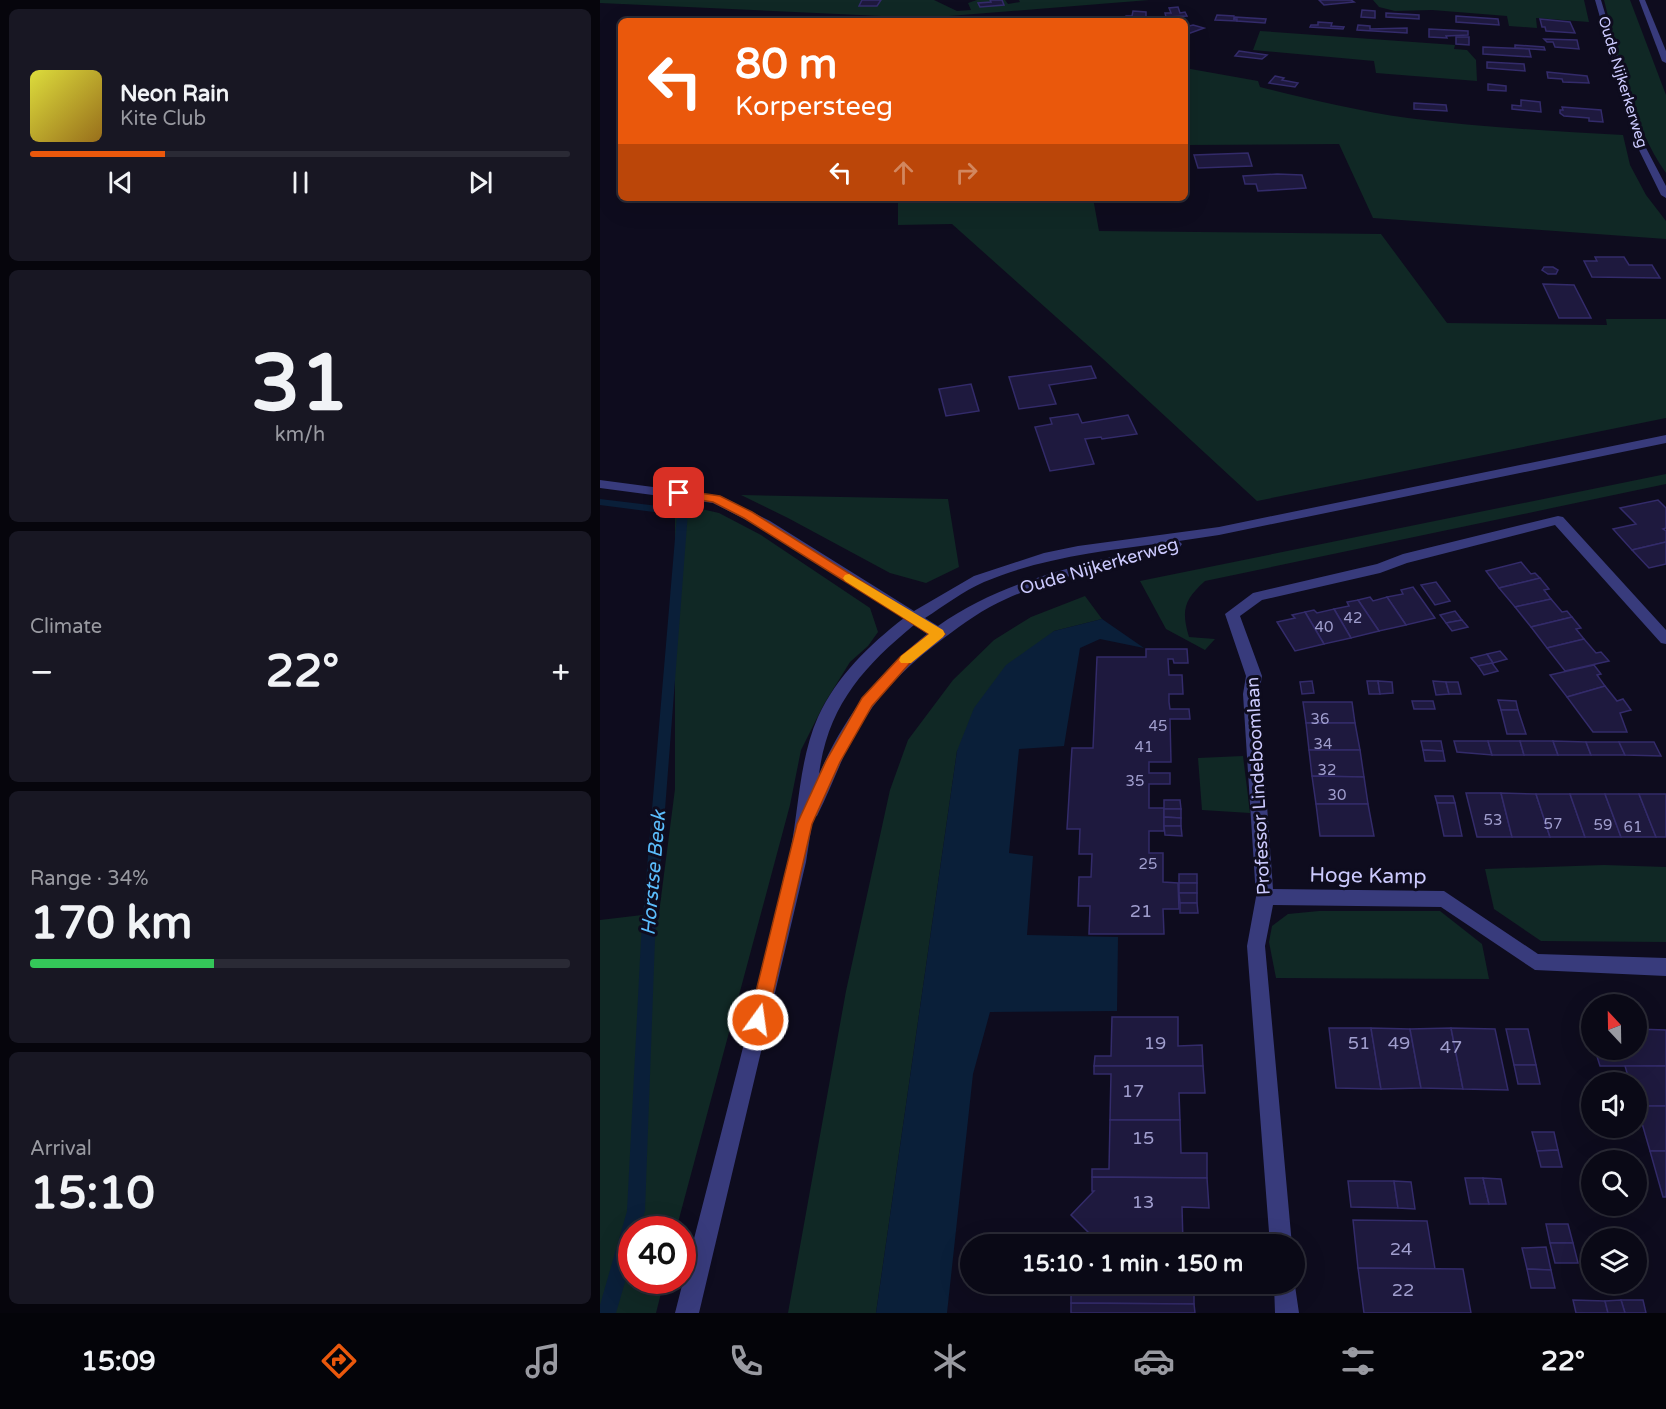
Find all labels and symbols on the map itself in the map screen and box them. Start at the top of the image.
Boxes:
street label: Oude Nijkerkerweg [1594,14,1652,150]
pin [653,467,704,518]
street label: Oude Nijkerkerweg [1017,533,1181,599]
house number: 42 [1344,609,1362,627]
house number: 40 [1315,618,1333,636]
street label: Professor Lindeboomlaan [1241,676,1275,896]
house number: 36 [1311,710,1329,728]
house number: 45 [1149,717,1167,735]
house number: 34 [1314,735,1332,753]
house number: 41 [1135,738,1153,756]
house number: 32 [1318,761,1336,779]
house number: 35 [1126,772,1144,790]
house number: 30 [1328,786,1346,804]
water label: Horstse Beek [637,807,672,936]
house number: 53 [1484,811,1502,829]
house number: 57 [1544,815,1562,833]
house number: 59 [1594,816,1612,834]
house number: 61 [1624,818,1642,836]
house number: 25 [1139,855,1157,873]
street label: Hoge Kamp [1309,862,1427,890]
house number: 21 [1130,900,1152,922]
position arrow [726,988,790,1052]
north arrow [1581,994,1647,1060]
house number: 19 [1144,1032,1166,1054]
house number: 51 [1348,1032,1370,1054]
house number: 49 [1388,1032,1410,1054]
house number: 47 [1440,1036,1462,1058]
house number: 17 [1122,1080,1144,1102]
house number: 15 [1132,1127,1154,1149]
house number: 13 [1132,1191,1154,1213]
speed limit sign: 40 [618,1216,696,1294]
house number: 24 [1390,1238,1412,1260]
house number: 22 [1392,1279,1414,1301]

